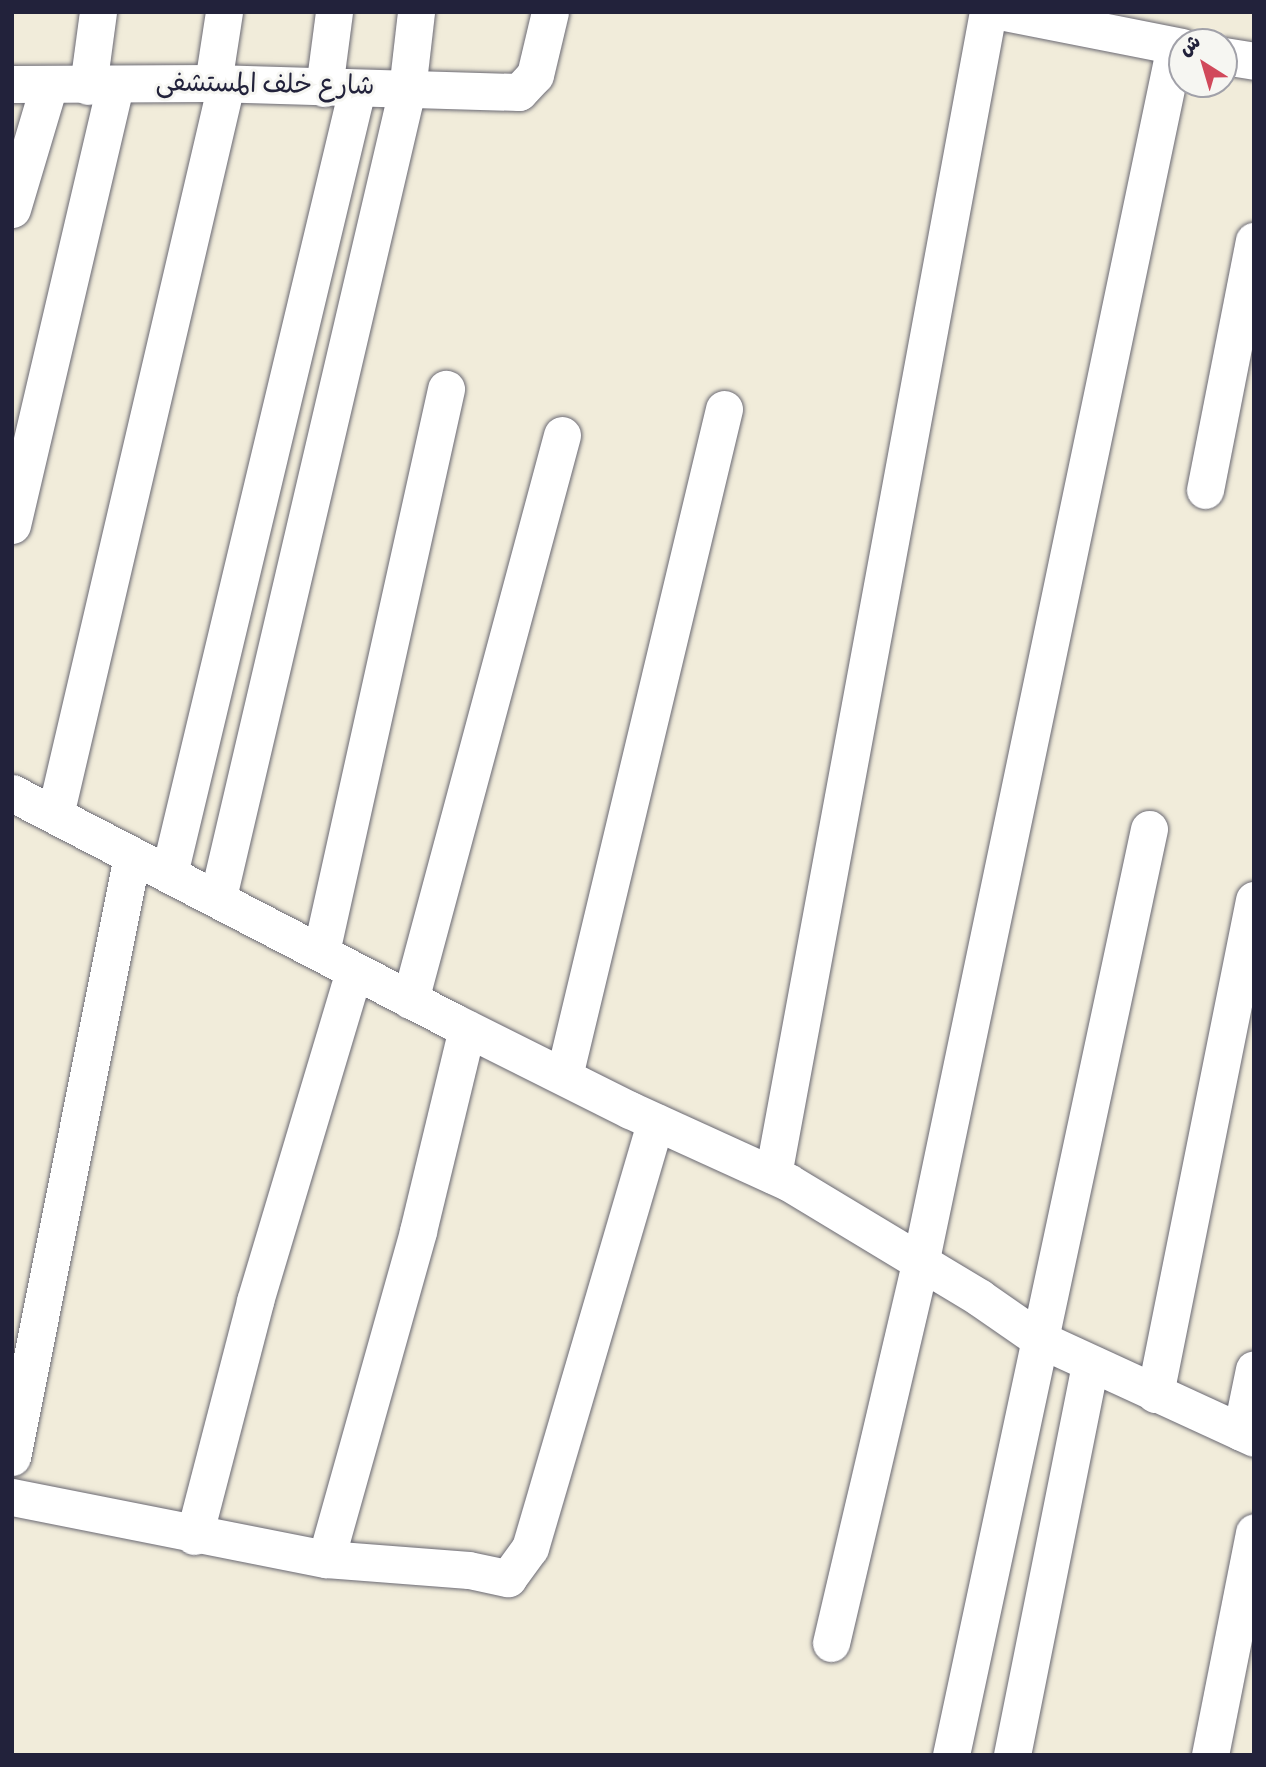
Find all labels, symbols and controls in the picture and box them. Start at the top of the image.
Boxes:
north arrow [1168,28,1238,98]
text: ش [1175,30,1208,64]
street label: شارع خلف المستشفى [155,69,375,105]

